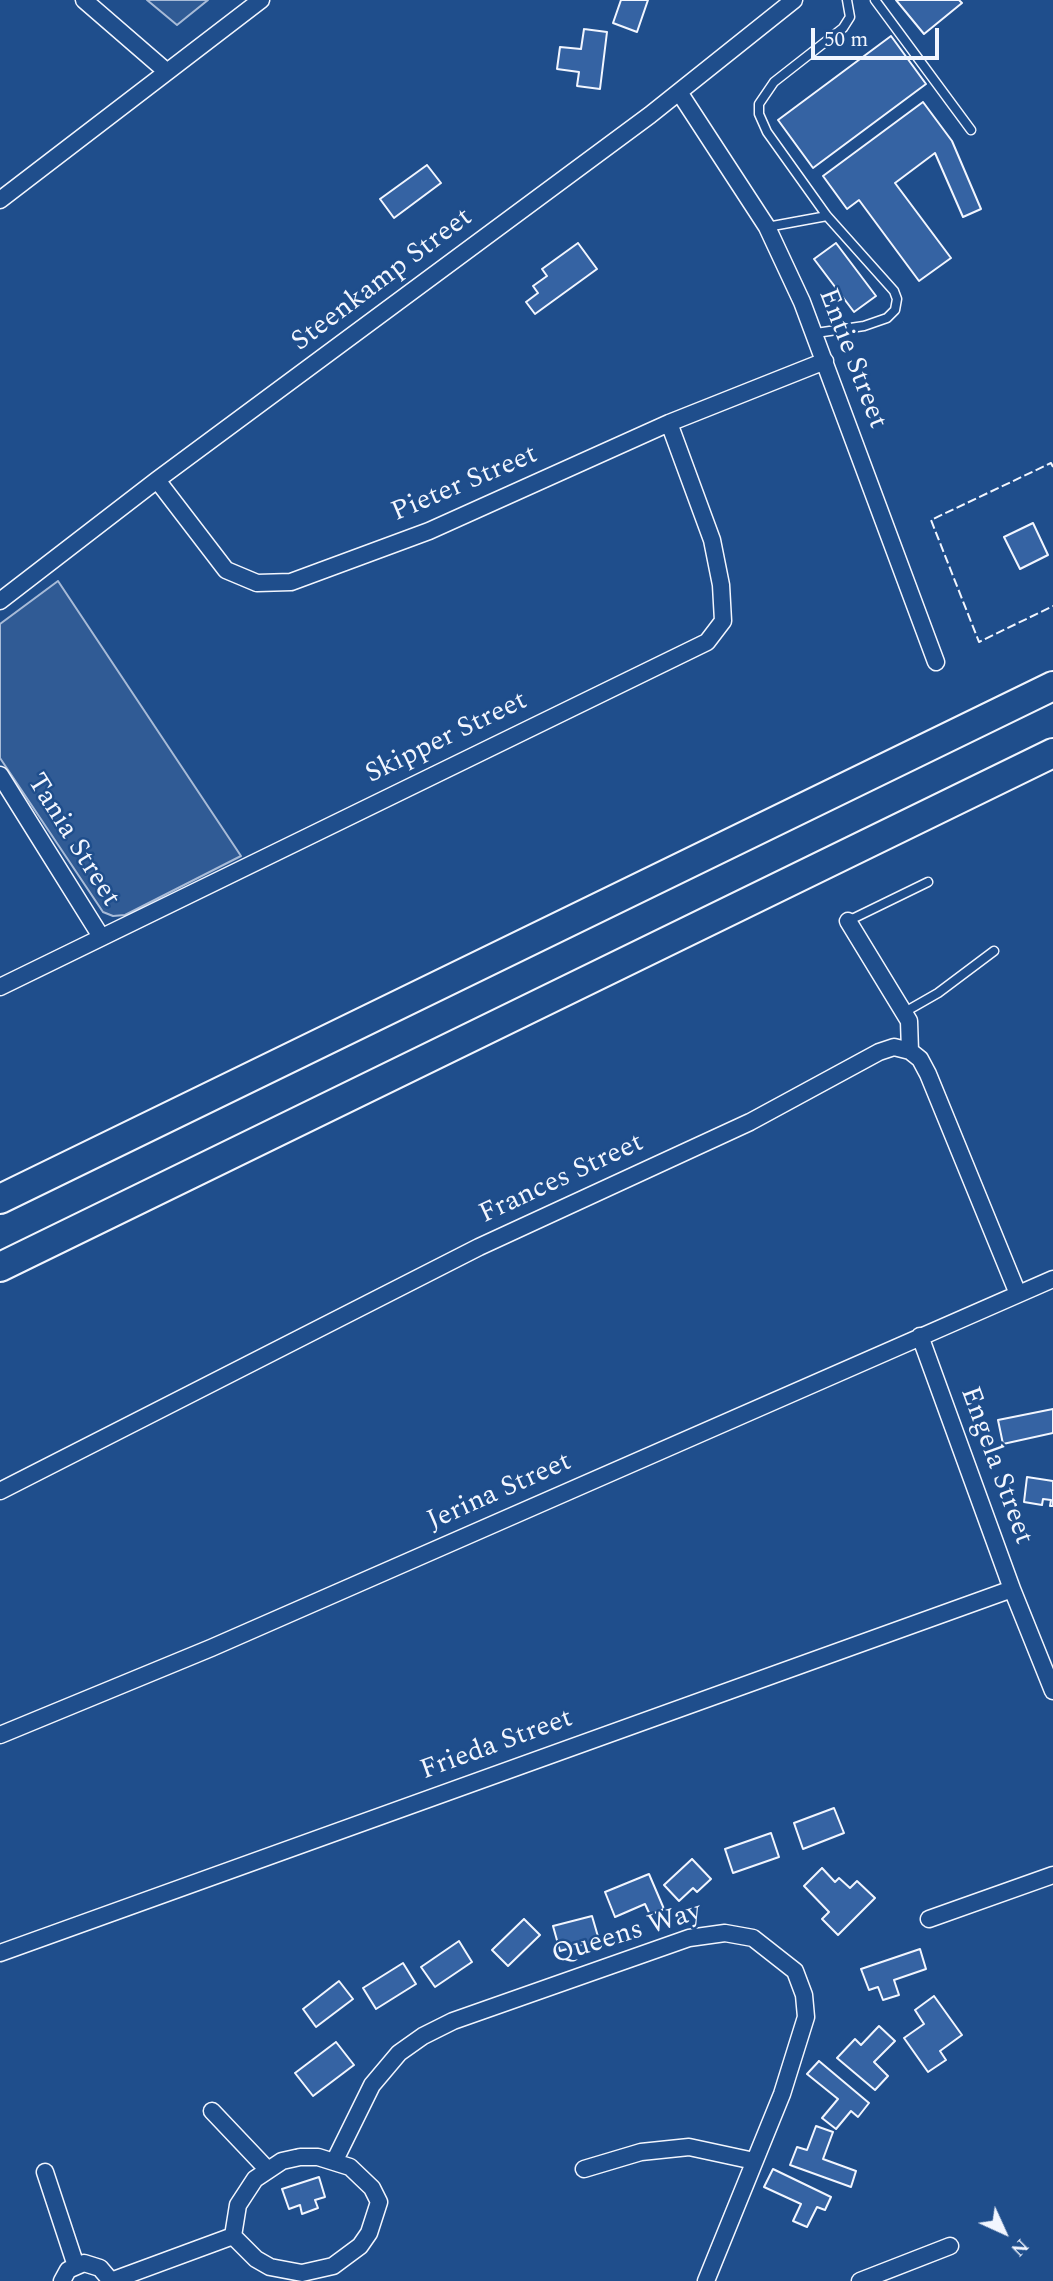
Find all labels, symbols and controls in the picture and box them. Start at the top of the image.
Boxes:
scale bar [815,14,943,58]
text: 50 m [824,24,868,56]
street label: Steenkamp Street [286,202,480,360]
street label: Entie Street [809,284,893,434]
street label: Pieter Street [387,439,543,531]
street label: Skipper Street [361,685,533,793]
street label: Tania Street [18,768,126,914]
street label: Frances Street [475,1127,649,1233]
street label: Engela Street [951,1383,1039,1549]
street label: Jerina Street [423,1446,577,1540]
street label: Frieda Street [416,1703,578,1789]
street label: Queens Way [548,1896,706,1974]
north arrow [969,2197,1039,2267]
text: N [1003,2231,1035,2263]

